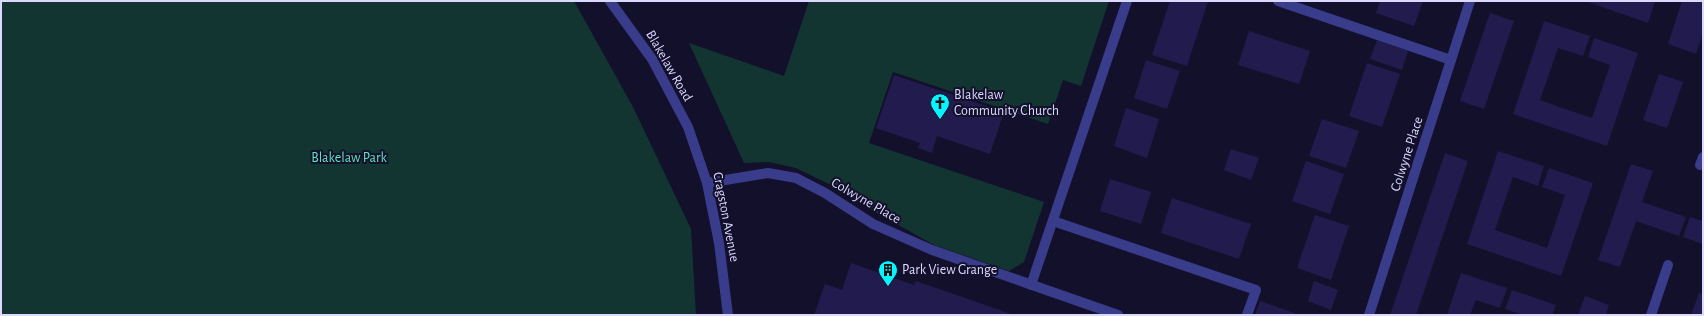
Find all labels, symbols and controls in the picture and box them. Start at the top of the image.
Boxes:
street label: Blakelaw Road [643,28,695,104]
place label: Blakelaw Community Church [954,88,1059,118]
church icon: Blakelaw Community Church [929,92,951,120]
street label: Colwyne Place [1388,115,1426,193]
park label: Blakelaw Park [311,151,387,165]
street label: Cragston Avenue [710,171,742,263]
street label: Colwyne Place [829,175,903,227]
building icon: Park View Grange [877,259,899,287]
place label: Park View Grange [902,263,997,277]

